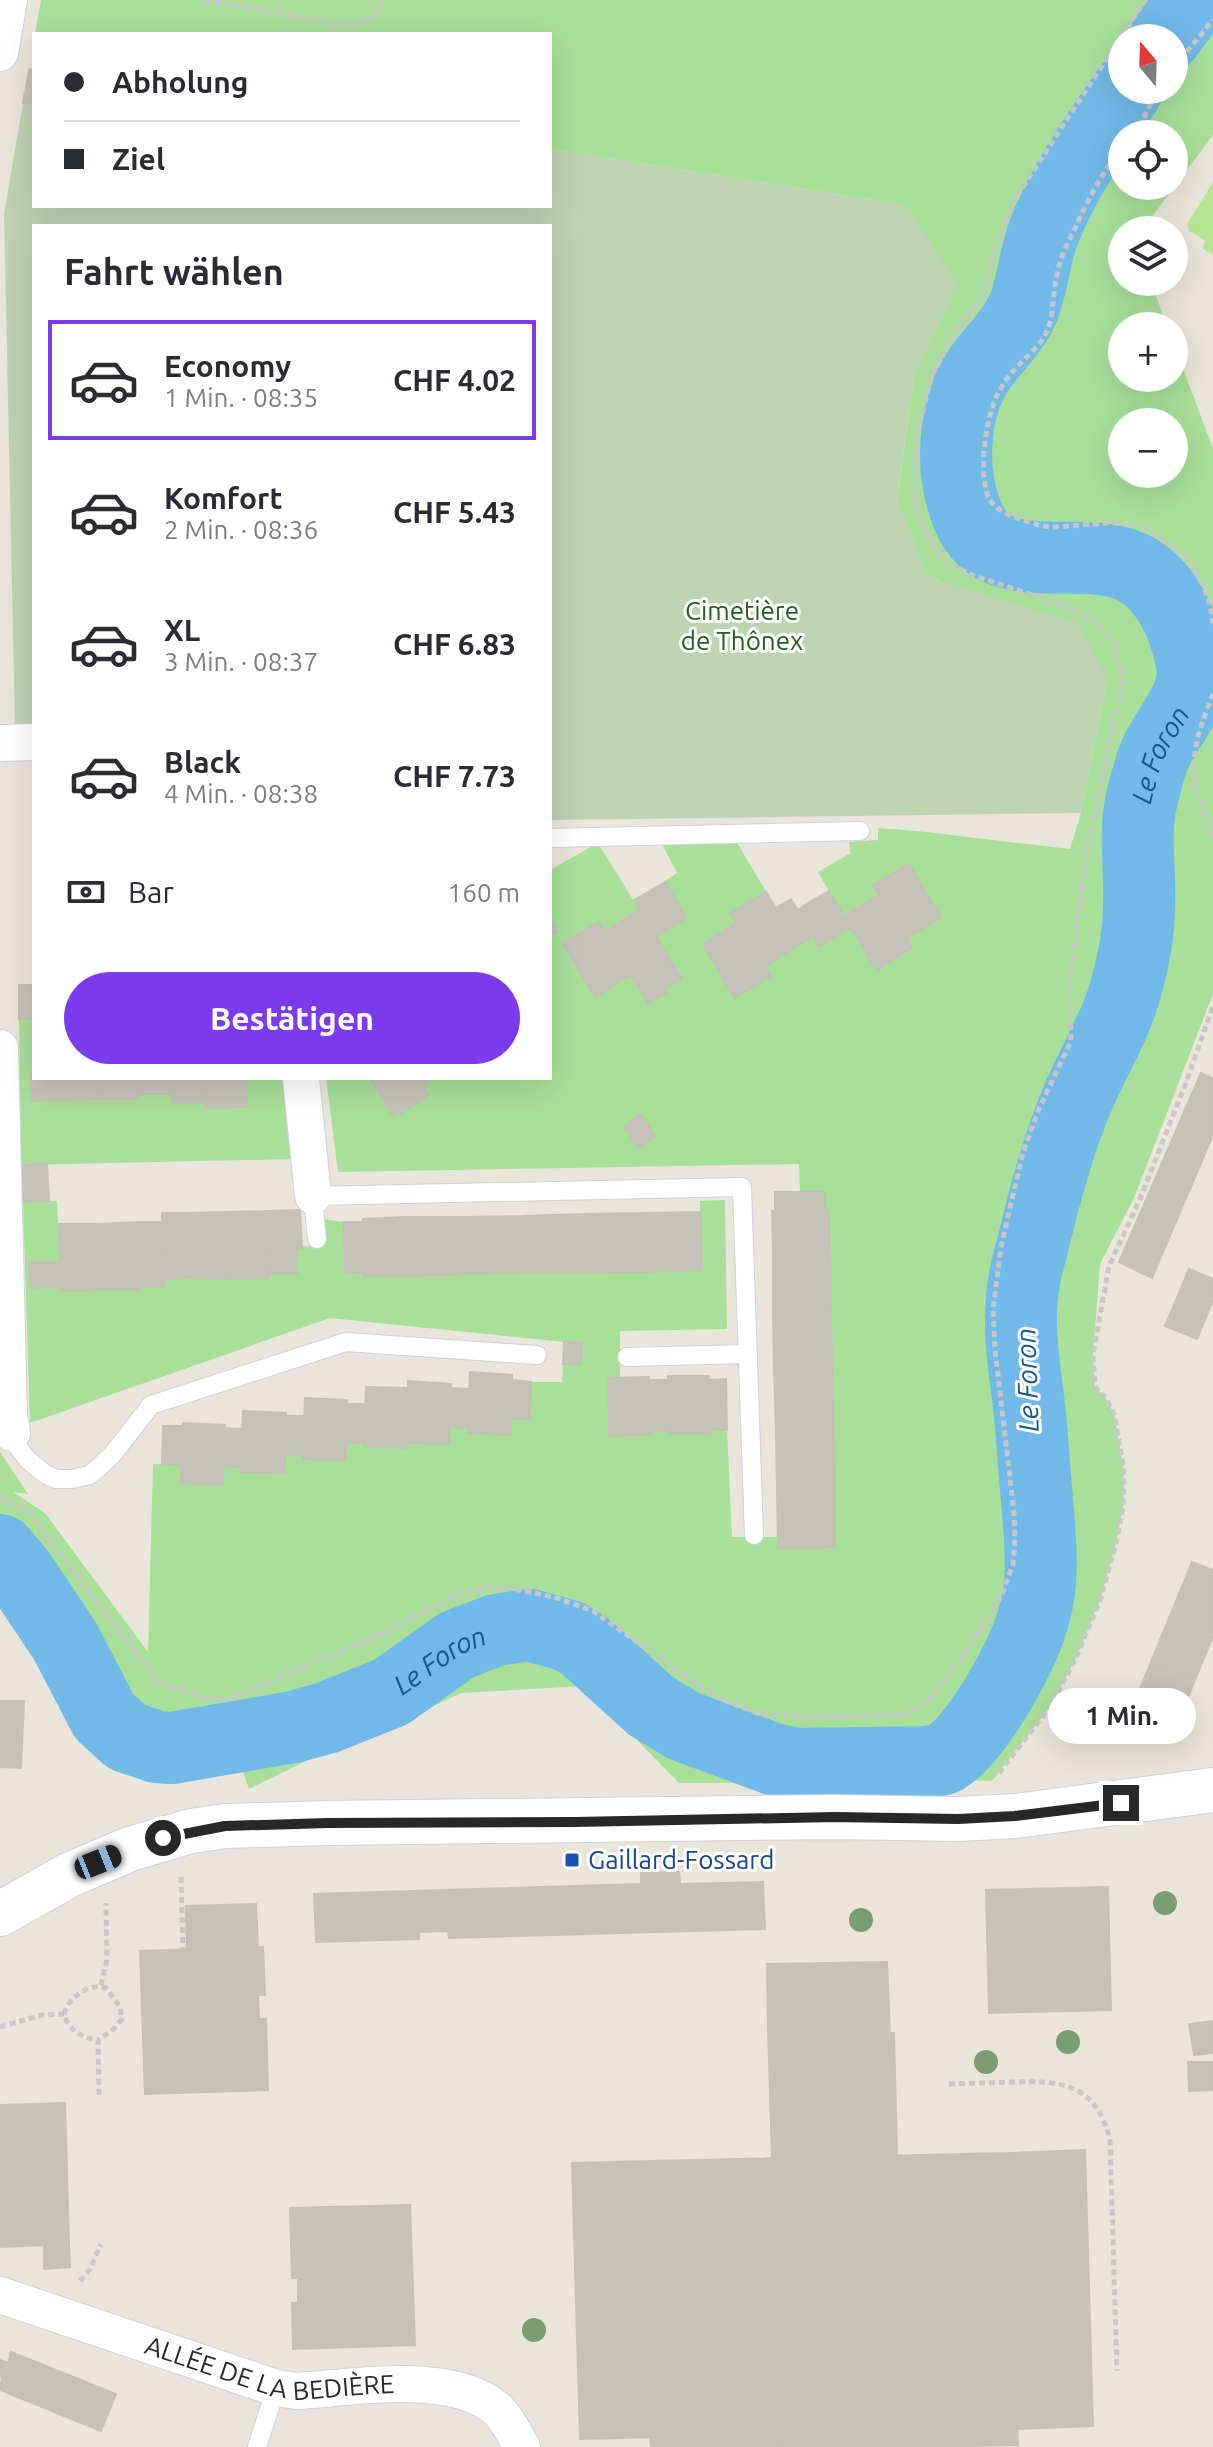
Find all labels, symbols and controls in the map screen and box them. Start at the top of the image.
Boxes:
north arrow [1108,24,1188,104]
map controls [1108,24,1188,488]
text: Abholung [112,65,249,99]
button: locate [1108,120,1188,200]
text: Ziel [112,142,165,176]
button: layers [1108,216,1188,296]
text: Fahrt wählen [64,251,284,292]
button: + [1108,312,1188,392]
icon: car [68,344,140,416]
text: Economy [164,349,291,383]
text: CHF 4.02 [393,363,516,397]
text: 1 Min. · 08:35 [164,383,318,412]
button: − [1108,408,1188,488]
icon: car [68,476,140,548]
text: Komfort [164,481,282,515]
text: CHF 5.43 [393,495,516,529]
text: 2 Min. · 08:36 [164,515,318,544]
park label: Cimetière de Thônex [681,596,803,655]
icon: car [68,608,140,680]
text: XL [164,613,200,647]
text: CHF 6.83 [393,627,516,661]
text: 3 Min. · 08:37 [164,647,318,676]
water label: Le Foron [1125,700,1195,807]
icon: car [68,740,140,812]
text: Black [164,745,241,779]
text: CHF 7.73 [393,759,516,793]
text: 4 Min. · 08:38 [164,779,318,808]
icon: cash [64,870,108,914]
text: Bar [128,875,174,909]
text: 160 m [448,878,520,907]
button: Bestätigen [64,972,520,1064]
water label: Le Foron [1009,1327,1044,1433]
water label: Le Foron [387,1619,490,1700]
callout: 1 Min. [1047,1687,1195,1743]
text: 1 Min. [1086,1701,1158,1730]
route end [1103,1785,1139,1821]
route start [145,1820,181,1856]
car [71,1842,125,1882]
place label: Gaillard-Fossard [588,1845,774,1874]
marker: Gaillard-Fossard [563,1851,581,1869]
street label: ALLÉE DE LA BEDIÈRE [142,2330,395,2405]

